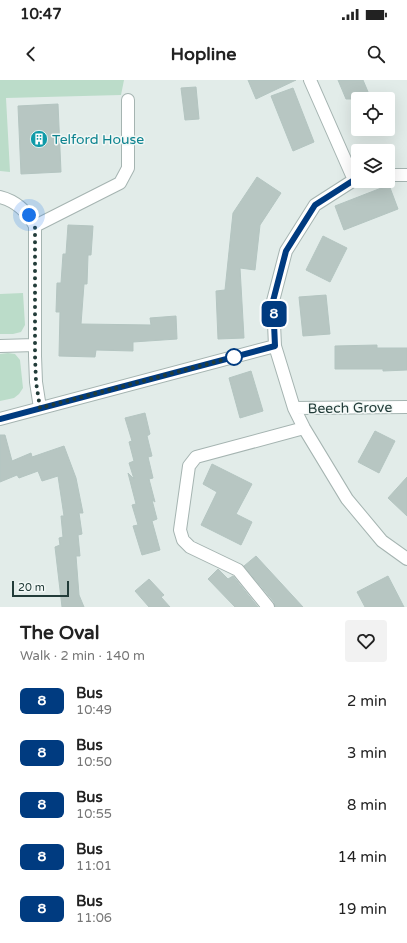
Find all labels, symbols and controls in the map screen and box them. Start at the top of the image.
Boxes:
text: 10:47 [20,5,62,23]
icon: back [20,43,42,65]
text: Hopline [171,43,236,65]
icon: search [365,43,387,65]
map controls [351,92,395,188]
button: locate [351,92,395,136]
building icon: Telford House [29,129,49,149]
place label: Telford House [52,131,144,148]
button: layers [351,144,395,188]
your location [19,205,39,225]
line badge: 8 [261,301,287,327]
text: 8 [270,305,278,322]
unlabelled marker [225,348,243,366]
street label: Beech Grove [308,399,392,417]
scale bar [12,579,69,598]
text: 20 m [18,581,45,594]
button: heart [345,620,387,662]
text: The Oval [20,622,100,644]
text: Walk · 2 min · 140 m [20,648,145,664]
text: Bus [76,684,103,702]
text: 8 [38,692,46,709]
text: 2 min [347,692,387,710]
text: 10:49 [76,702,112,718]
text: Bus [76,736,103,754]
text: 8 [38,744,46,761]
text: 3 min [347,744,387,762]
text: 10:50 [76,754,112,770]
text: Bus [76,788,103,806]
text: 8 [38,796,46,813]
text: 8 min [347,796,387,814]
text: 10:55 [76,806,112,822]
text: Bus [76,840,103,858]
text: 8 [38,848,46,865]
text: 14 min [338,848,387,866]
text: 11:01 [76,858,112,874]
text: Bus [76,892,103,910]
text: 8 [38,900,46,917]
text: 19 min [338,900,387,918]
text: 11:06 [76,910,112,926]

